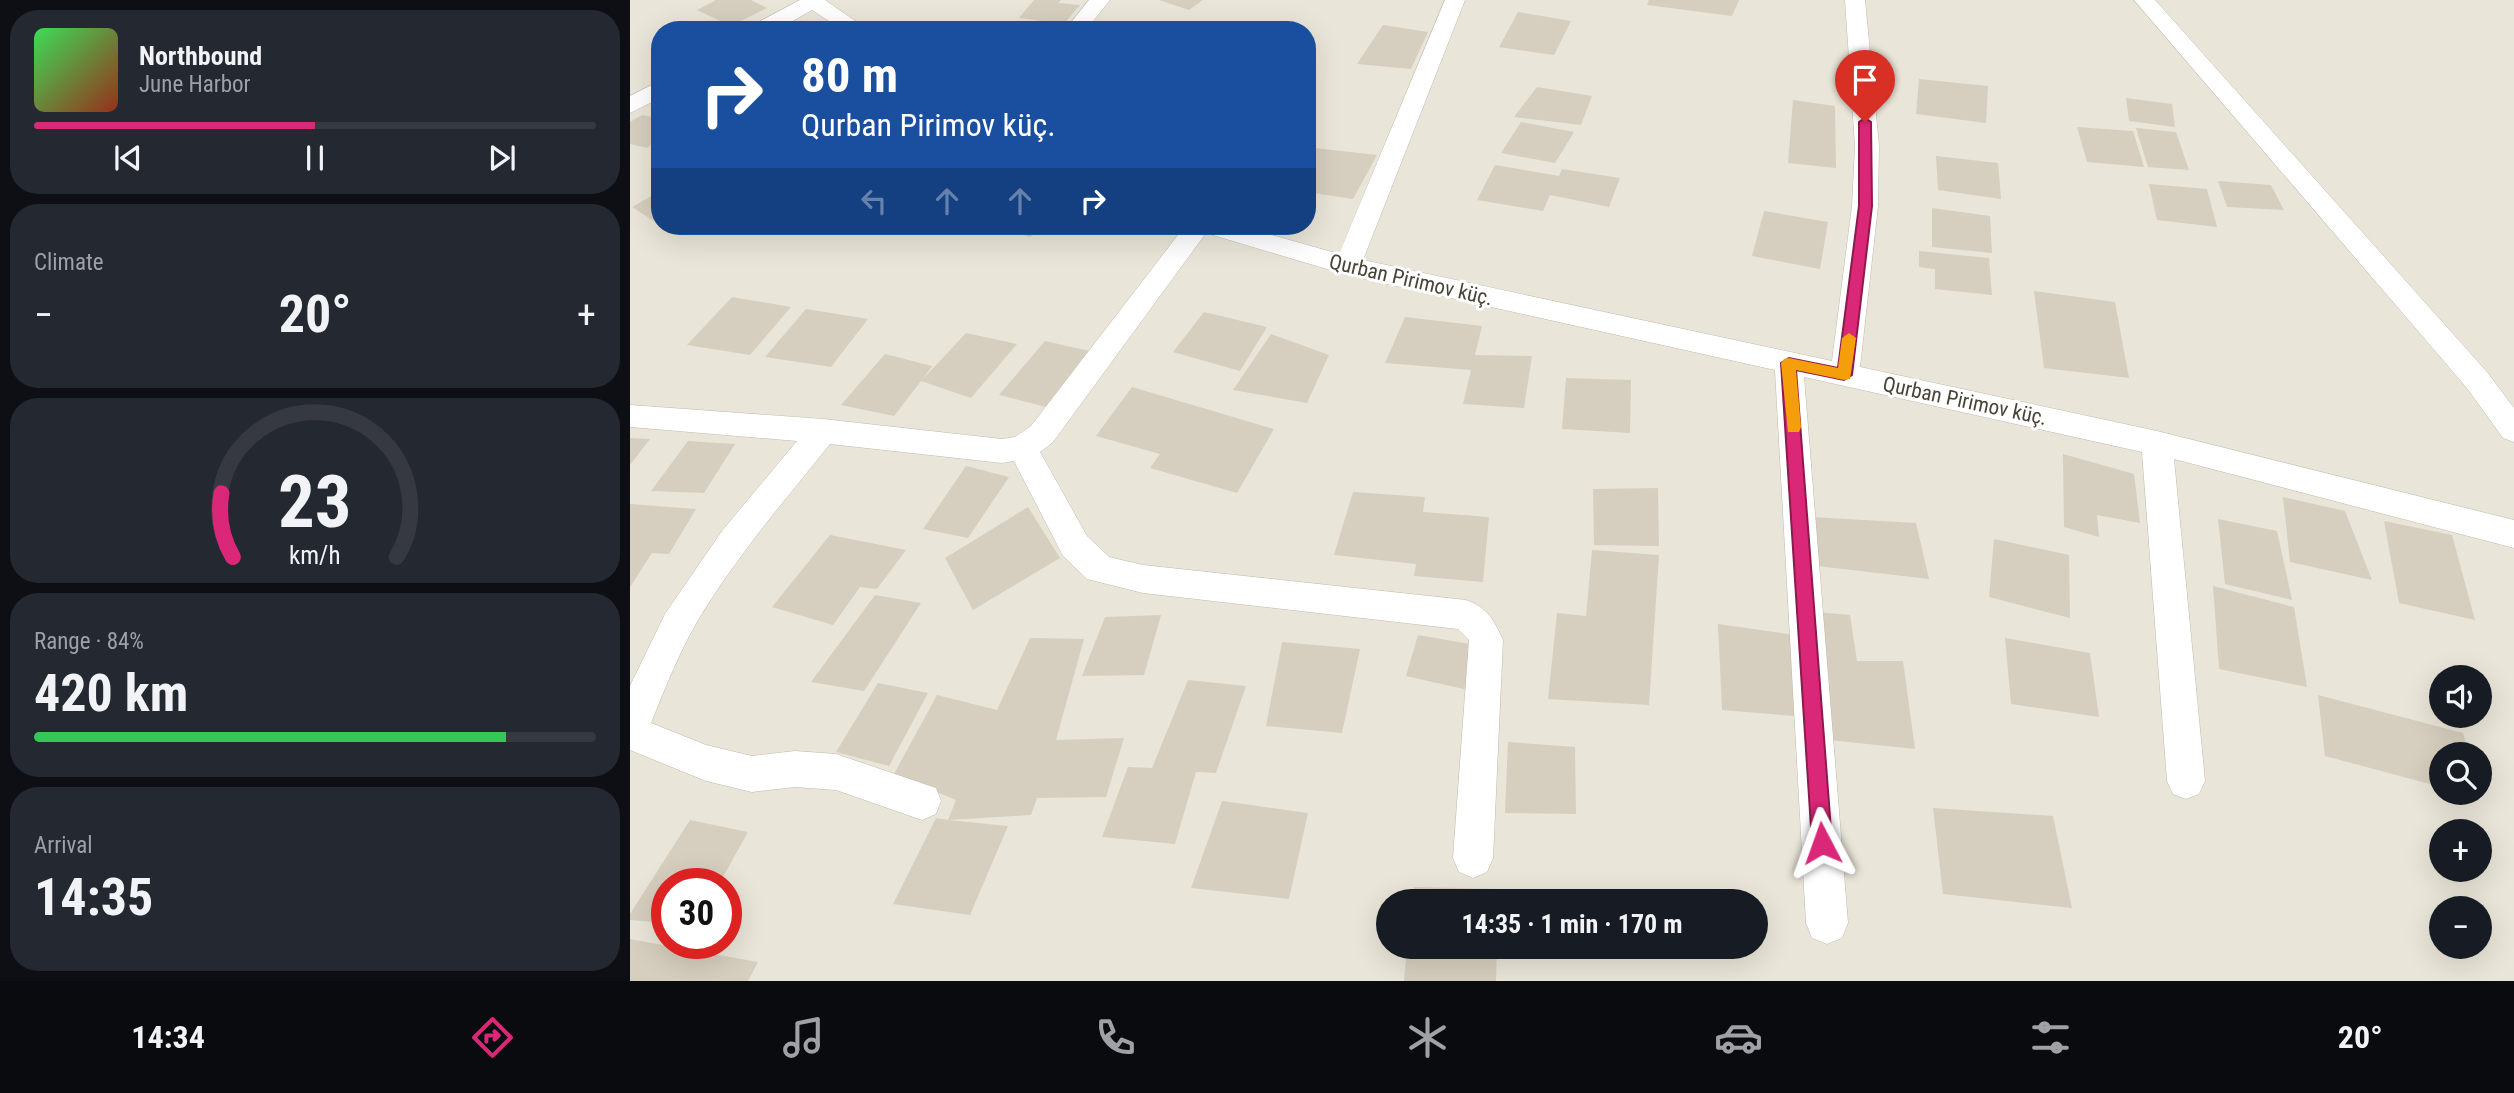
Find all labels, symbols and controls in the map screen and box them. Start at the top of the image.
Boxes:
text: Northbound [139,41,262,71]
text: 80 m [801,47,898,104]
icon: right [686,49,777,140]
pin [1835,50,1895,122]
icon: arrive [1846,61,1884,99]
text: June Harbor [139,71,251,98]
text: Qurban Pirimov küç. [801,106,1056,144]
icon: previous [109,139,147,177]
icon: pause [296,139,334,177]
icon: next [483,139,521,177]
icon: left [855,182,893,220]
icon: ahead [928,182,966,220]
icon: ahead [1001,182,1039,220]
icon: right [1074,182,1112,220]
text: Climate [34,249,104,276]
street label: Qurban Pirimov küç. [1327,250,1495,310]
text: 20° [279,284,351,345]
text: − [34,293,53,337]
text: + [577,293,596,337]
street label: Qurban Pirimov küç. [1881,372,2049,430]
text: 23 [278,459,352,545]
text: km/h [289,540,341,569]
text: Range · 84% [34,628,144,655]
text: 420 km [34,663,188,724]
map controls [2429,665,2492,959]
button: sound [2429,665,2492,728]
button: search [2429,742,2492,805]
position arrow [1785,806,1859,880]
button: + [2429,819,2492,882]
text: Arrival [34,832,93,859]
text: 14:35 [34,867,153,928]
speed limit sign: 30 [651,868,742,959]
button: − [2429,896,2492,959]
text: 14:35 · 1 min · 170 m [1462,909,1682,939]
icon: directions [468,1013,517,1062]
icon: music [779,1013,828,1062]
icon: phone [1091,1013,1140,1062]
icon: climate [1403,1013,1452,1062]
icon: car [1714,1013,1763,1062]
icon: filters [2026,1013,2075,1062]
text: 14:34 [131,1018,205,1056]
text: 20° [2338,1018,2383,1056]

